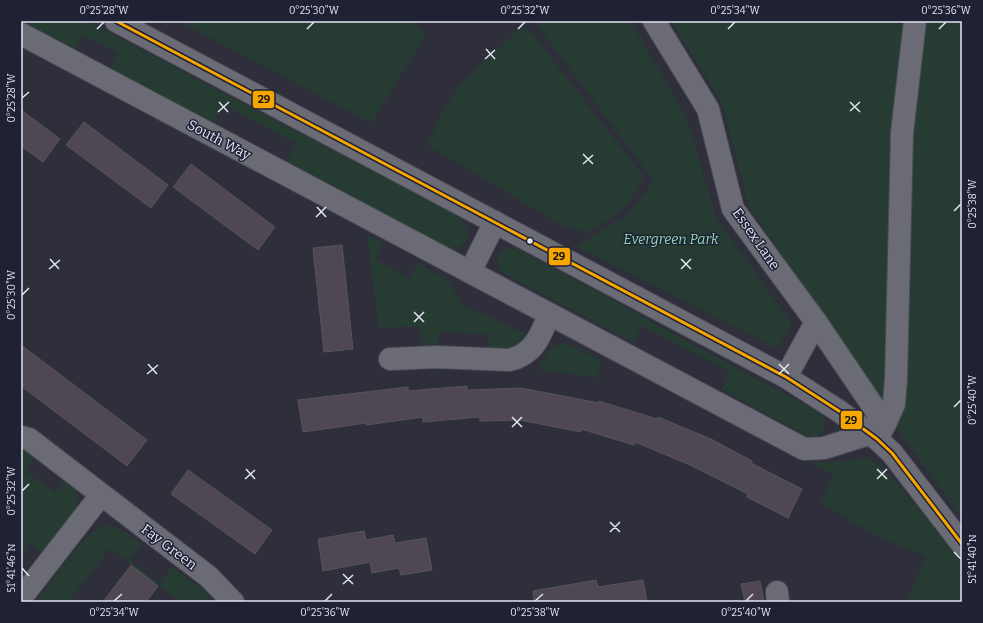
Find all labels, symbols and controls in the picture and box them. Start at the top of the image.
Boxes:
text: 0°25'28"W [79,5,129,17]
text: 0°25'30"W [289,5,340,17]
text: 0°25'32"W [500,5,550,17]
text: 0°25'34"W [710,5,760,17]
text: 0°25'36"W [921,5,971,17]
text: 0°25'28"W [6,73,18,123]
line badge: 29 [252,90,275,109]
text: 29 [258,93,271,106]
street label: South Way [184,116,254,164]
text: 0°25'38"W [967,179,979,229]
street label: Essex Lane [729,205,783,273]
park label: Evergreen Park [623,231,719,248]
unlabelled marker [525,236,535,246]
line badge: 29 [548,247,571,266]
text: 29 [553,250,566,263]
text: 0°25'30"W [6,269,18,320]
text: 0°25'40"W [967,374,979,425]
line badge: 29 [840,410,863,430]
text: 29 [845,414,858,427]
text: 0°25'32"W [6,466,18,516]
street label: Fay Green [138,521,200,574]
text: 51°41'40"N [967,534,979,584]
text: 51°41'46"N [6,543,18,592]
text: 0°25'34"W [89,607,139,619]
text: 0°25'36"W [300,607,350,619]
text: 0°25'38"W [510,607,560,619]
text: 0°25'40"W [721,607,772,619]

